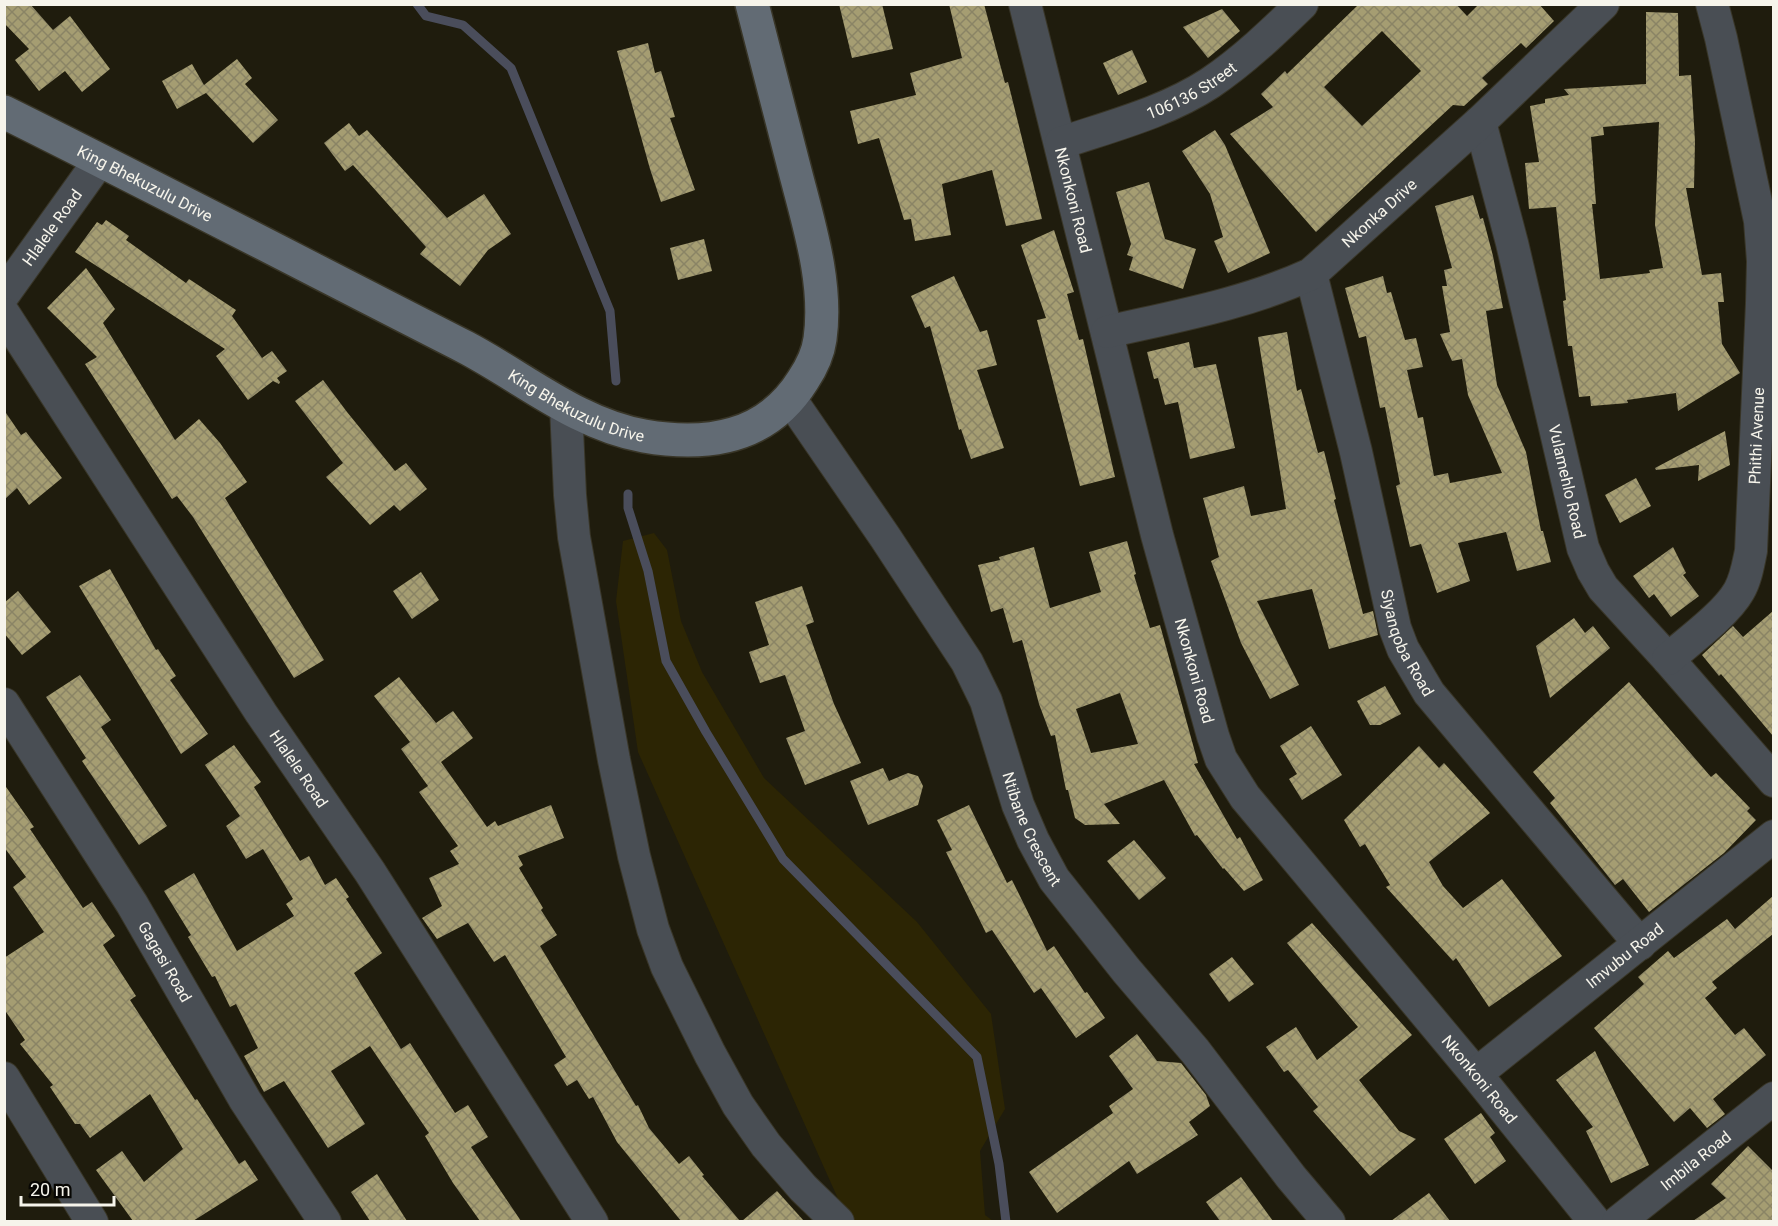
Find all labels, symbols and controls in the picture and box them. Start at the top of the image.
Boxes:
street label: 106136 Street [1144,58,1240,123]
street label: King Bhekuzulu Drive [74,141,216,225]
street label: Nkonkoni Road [1051,145,1096,255]
street label: Nkonka Drive [1338,174,1420,251]
street label: Hlalele Road [18,185,86,269]
street label: King Bhekuzulu Drive [505,365,646,445]
street label: Phithi Avenue [1744,387,1768,485]
street label: Vulamehlo Road [1545,423,1590,540]
street label: Siyanqoba Road [1377,588,1438,700]
street label: Nkonkoni Road [1171,616,1218,725]
street label: Hlalele Road [266,726,332,811]
street label: Ntibane Crescent [999,769,1065,890]
street label: Gagasi Road [134,918,196,1005]
street label: Imvubu Road [1582,919,1667,992]
street label: Nkonkoni Road [1438,1031,1521,1127]
street label: Imbila Road [1656,1127,1735,1194]
scale bar [21,1169,114,1207]
text: 20 m [30,1179,70,1200]

